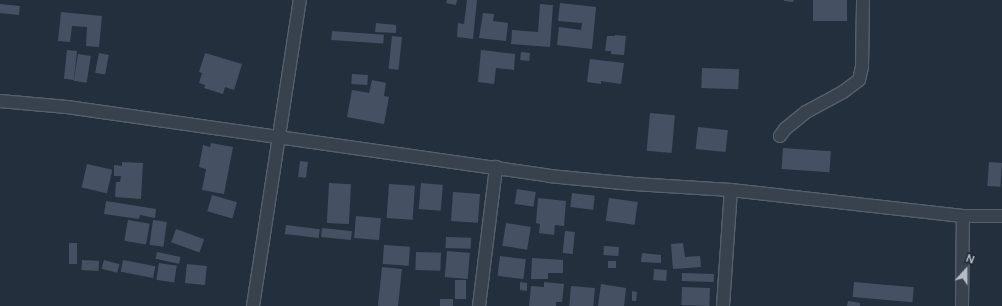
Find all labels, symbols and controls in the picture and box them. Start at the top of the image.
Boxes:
north arrow [946,250,986,290]
text: N [964,251,977,267]

